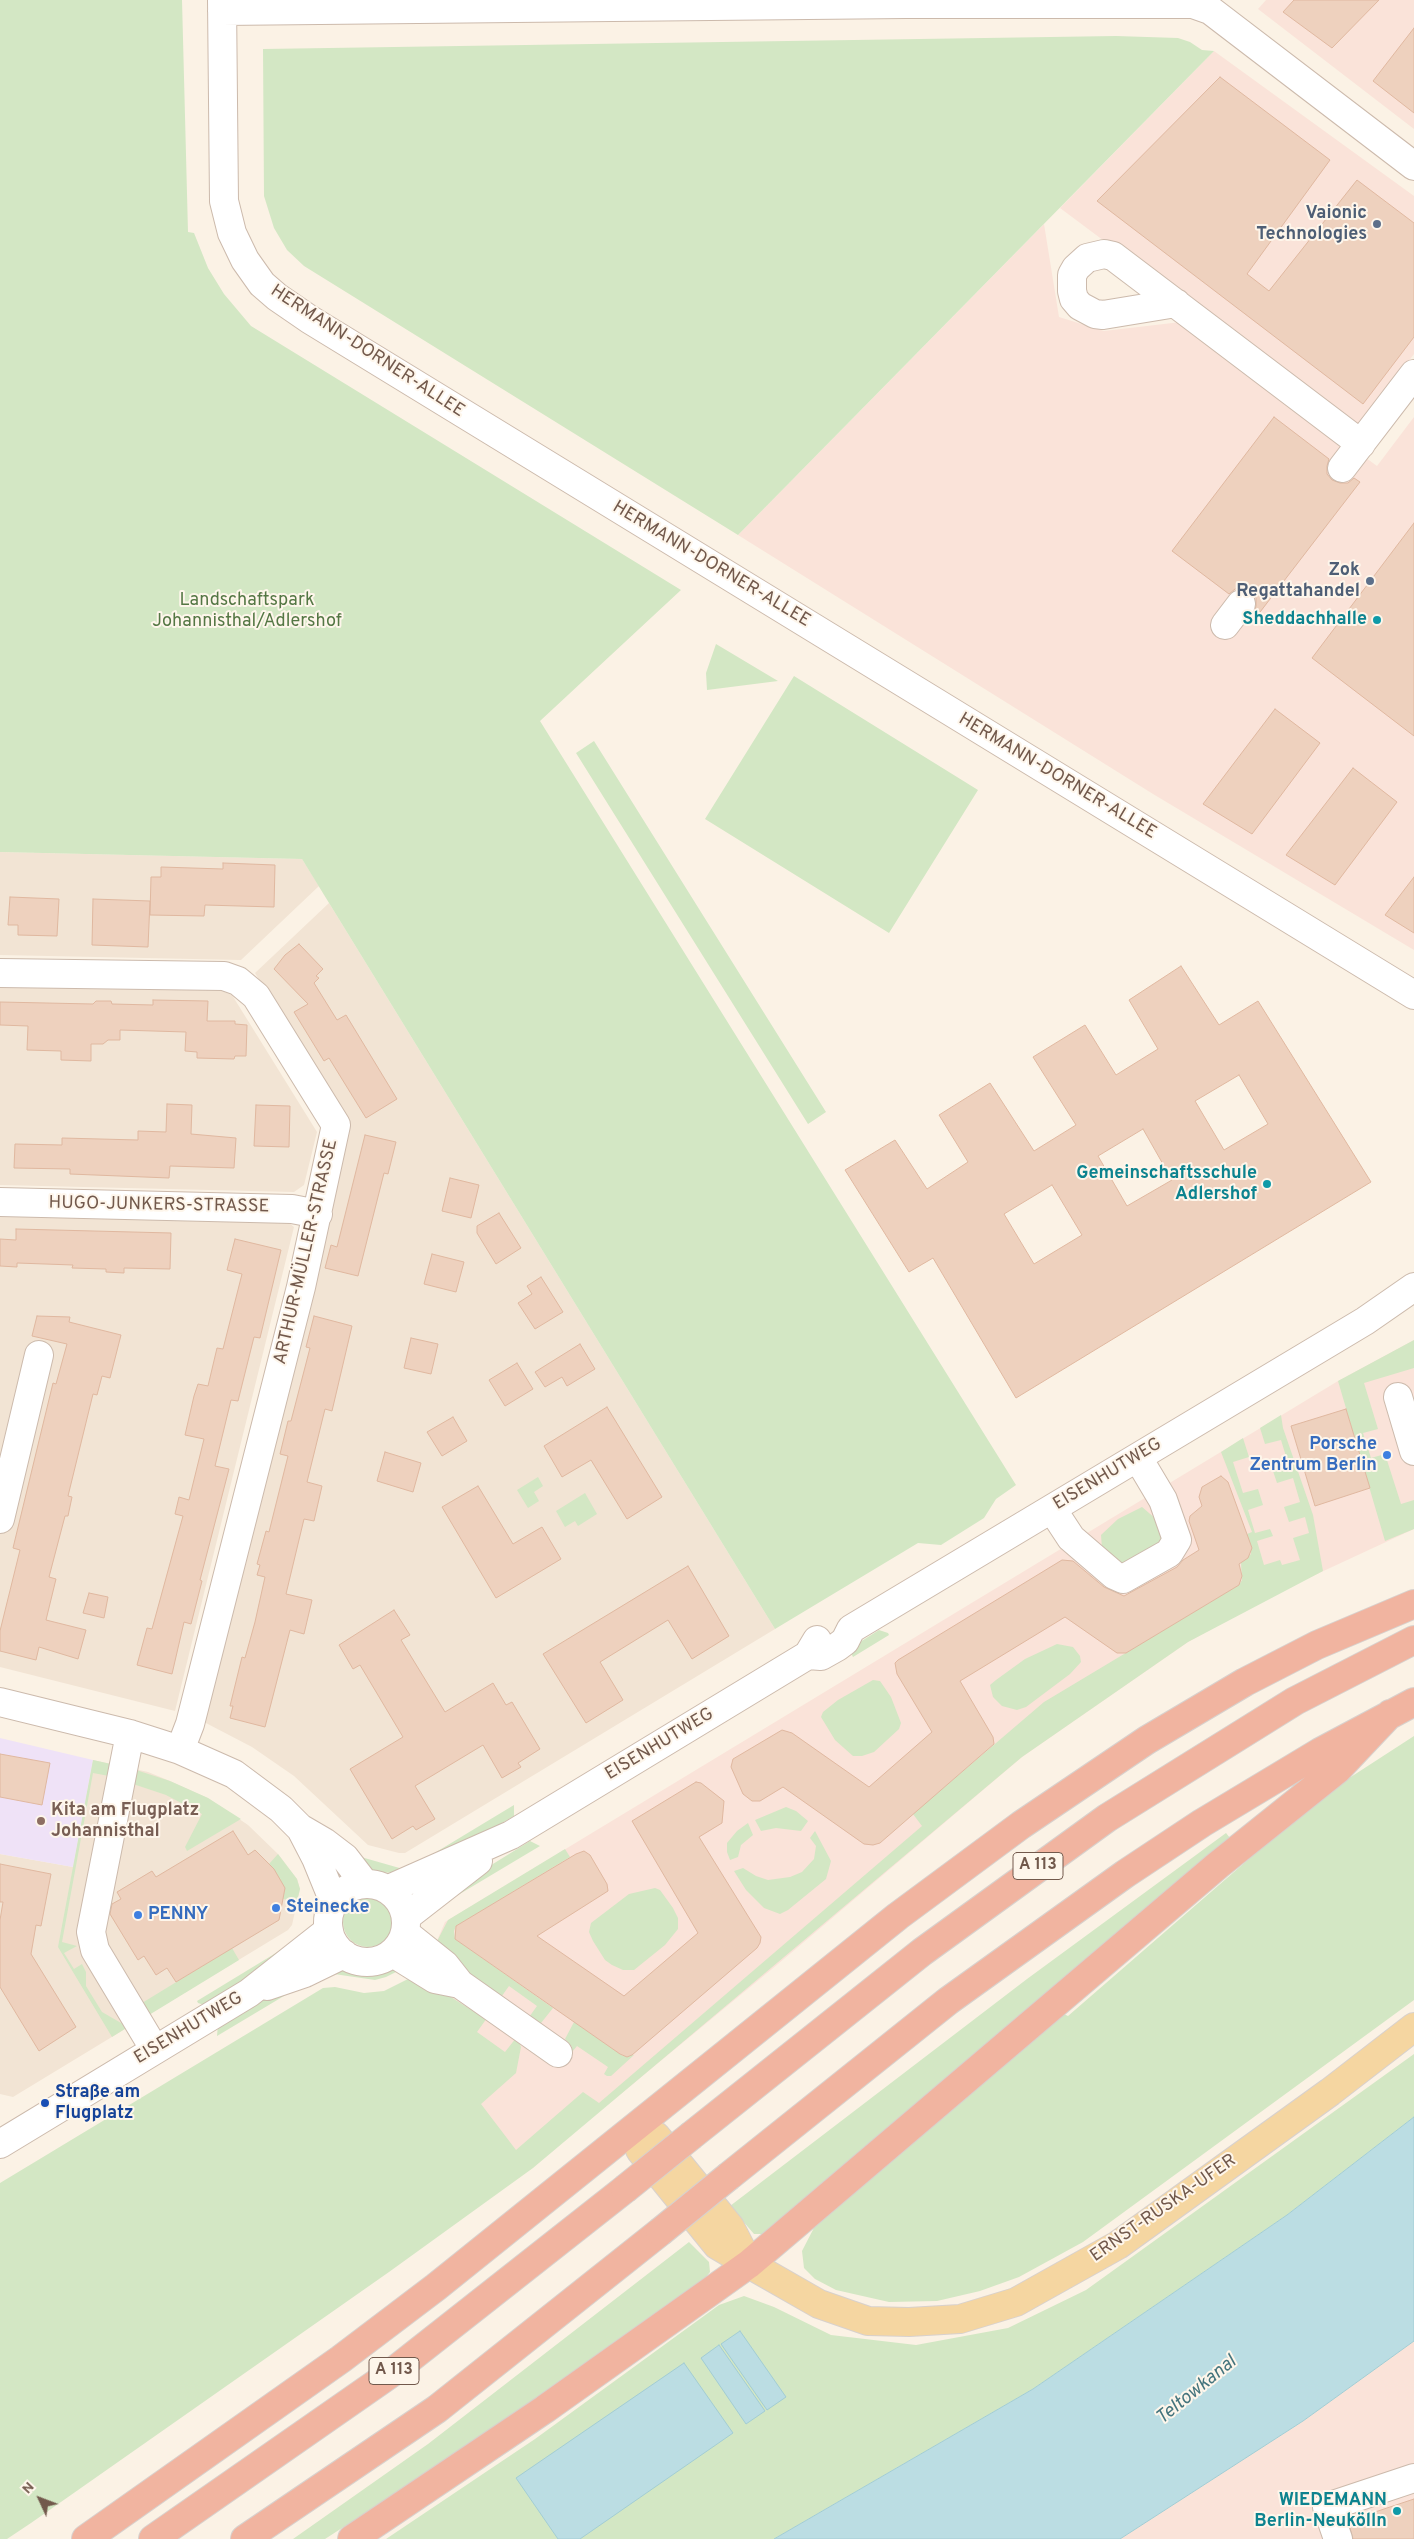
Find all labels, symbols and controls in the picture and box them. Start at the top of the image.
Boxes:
place label: Vaionic Technologies [1256,203,1367,245]
marker: Vaionic Technologies [1371,218,1383,230]
street label: HERMANN-DORNER-ALLEE [266,281,468,423]
street label: HERMANN-DORNER-ALLEE [608,497,814,633]
place label: Zok Regattahandel [1236,560,1360,602]
marker: Zok Regattahandel [1364,575,1376,587]
park label: Landschaftspark Johannisthal/Adlershof [152,590,342,632]
place label: Sheddachhalle [1242,609,1367,631]
marker: Sheddachhalle [1371,614,1383,626]
street label: HERMANN-DORNER-ALLEE [954,709,1160,845]
street label: ARTHUR-MÜLLER-STRASSE [271,1137,343,1367]
place label: Gemeinschaftsschule Adlershof [1076,1163,1257,1206]
marker: Gemeinschaftsschule Adlershof [1261,1178,1273,1190]
street label: HUGO-JUNKERS-STRASSE [48,1193,270,1219]
street label: EISENHUTWEG [1050,1434,1166,1516]
place label: Porsche Zentrum Berlin [1250,1434,1377,1476]
marker: Porsche Zentrum Berlin [1381,1449,1393,1461]
street label: EISENHUTWEG [602,1704,718,1786]
place label: Kita am Flugplatz Johannisthal [51,1800,199,1842]
marker: Kita am Flugplatz Johannisthal [35,1815,47,1827]
road number: A 113 [1013,1852,1063,1880]
place label: Steinecke [286,1897,369,1919]
marker: Steinecke [270,1902,282,1914]
place label: PENNY [148,1904,208,1926]
marker: PENNY [132,1909,144,1921]
street label: EISENHUTWEG [131,1988,247,2070]
place label: Straße am Flugplatz [55,2082,140,2124]
marker: Straße am Flugplatz [39,2097,51,2109]
street label: ERNST-RUSKA-UFER [1087,2150,1241,2268]
water label: Teltowkanal [1152,2352,1242,2430]
road number: A 113 [369,2358,419,2384]
north arrow [15,2474,65,2524]
text: N [19,2479,38,2498]
place label: WIEDEMANN Berlin-Neukölln [1254,2490,1387,2532]
marker: WIEDEMANN Berlin-Neukölln [1391,2505,1403,2517]

